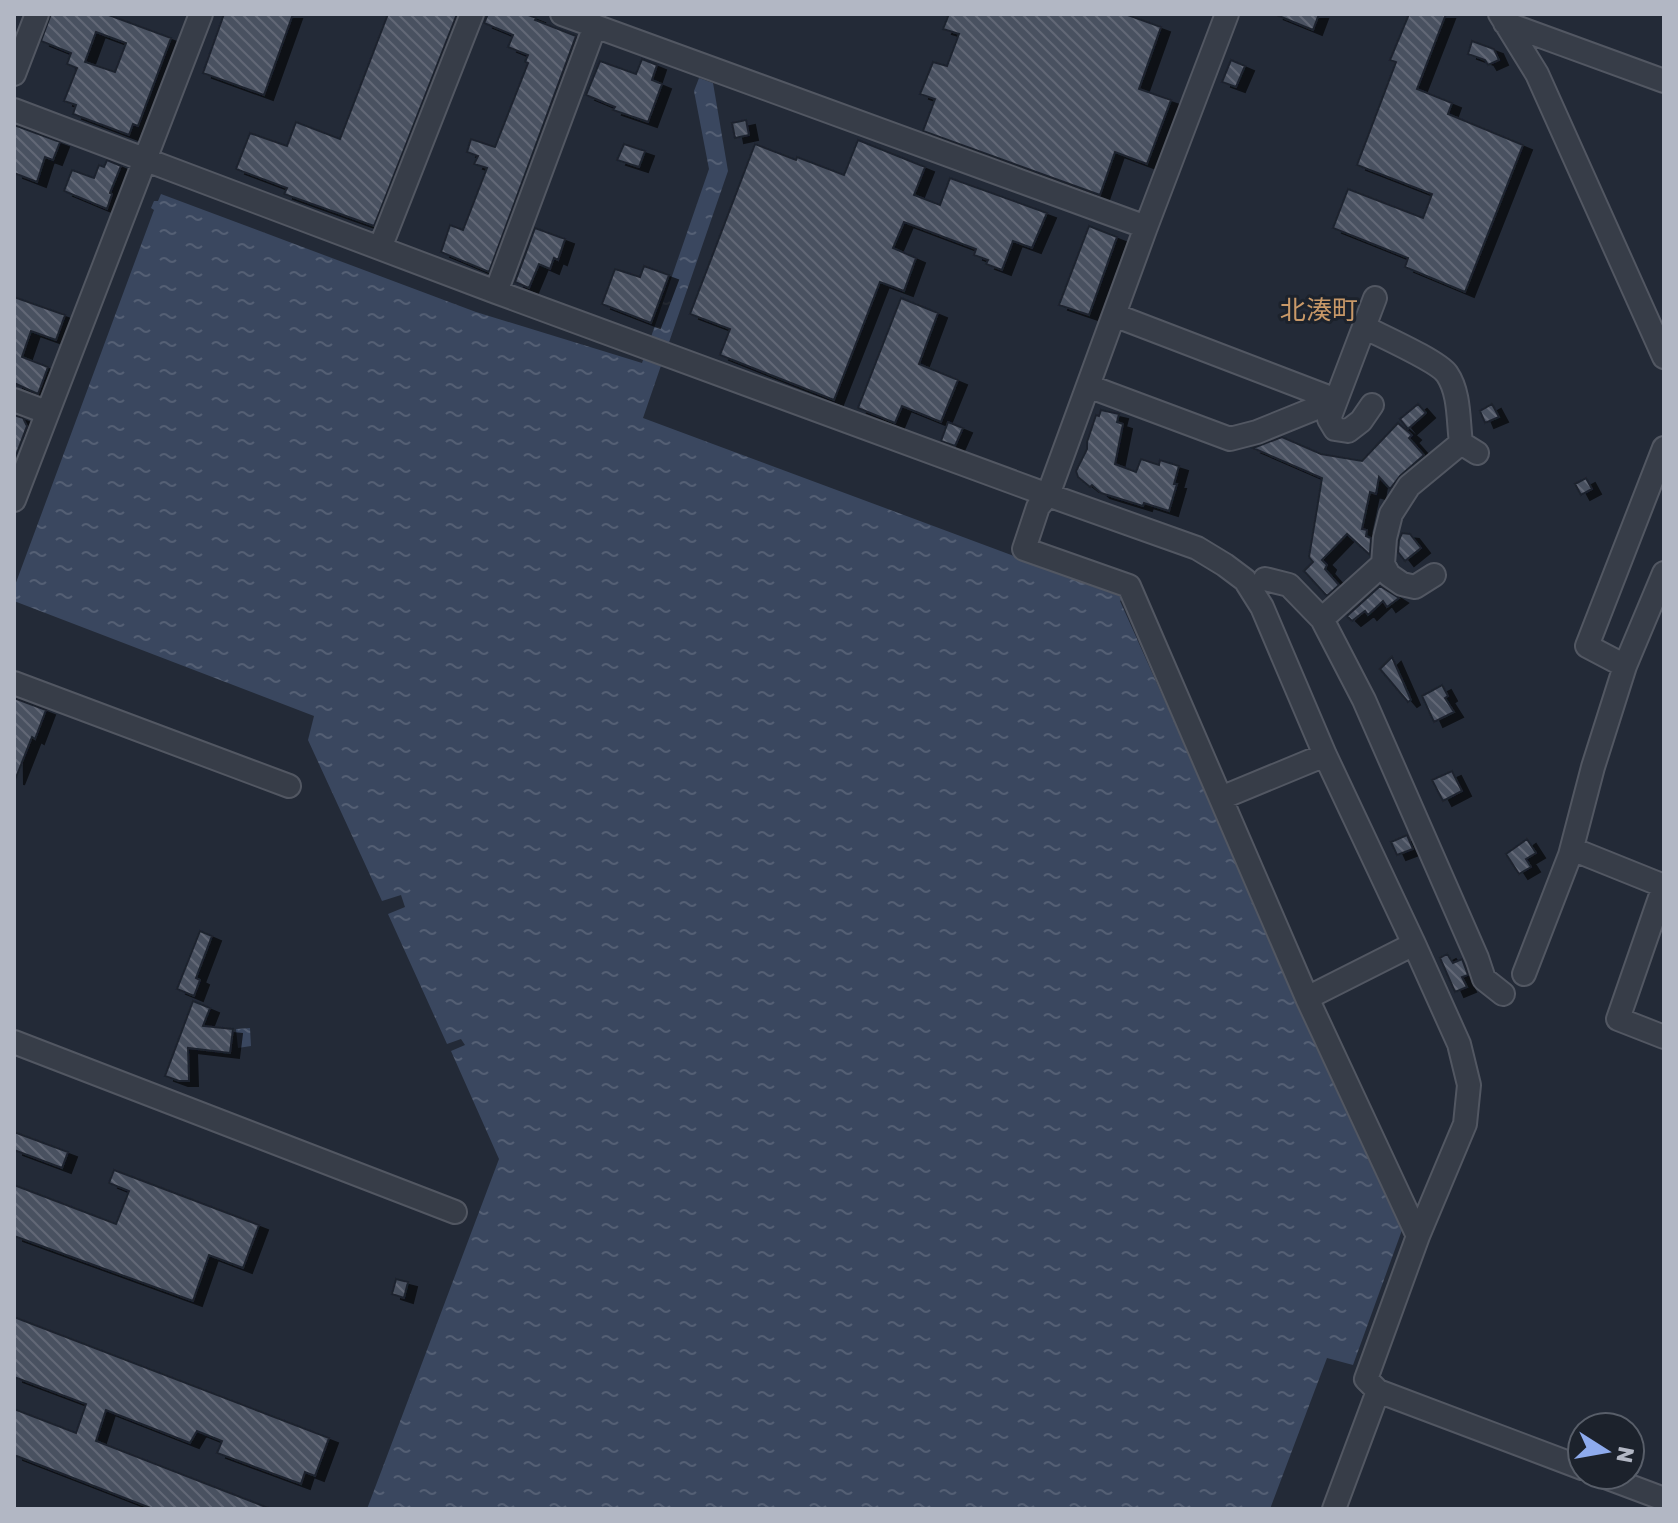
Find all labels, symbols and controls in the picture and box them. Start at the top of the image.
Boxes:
district label: 北湊町 [1280,295,1358,326]
north arrow [1566,1411,1646,1491]
text: N [1610,1444,1640,1465]

